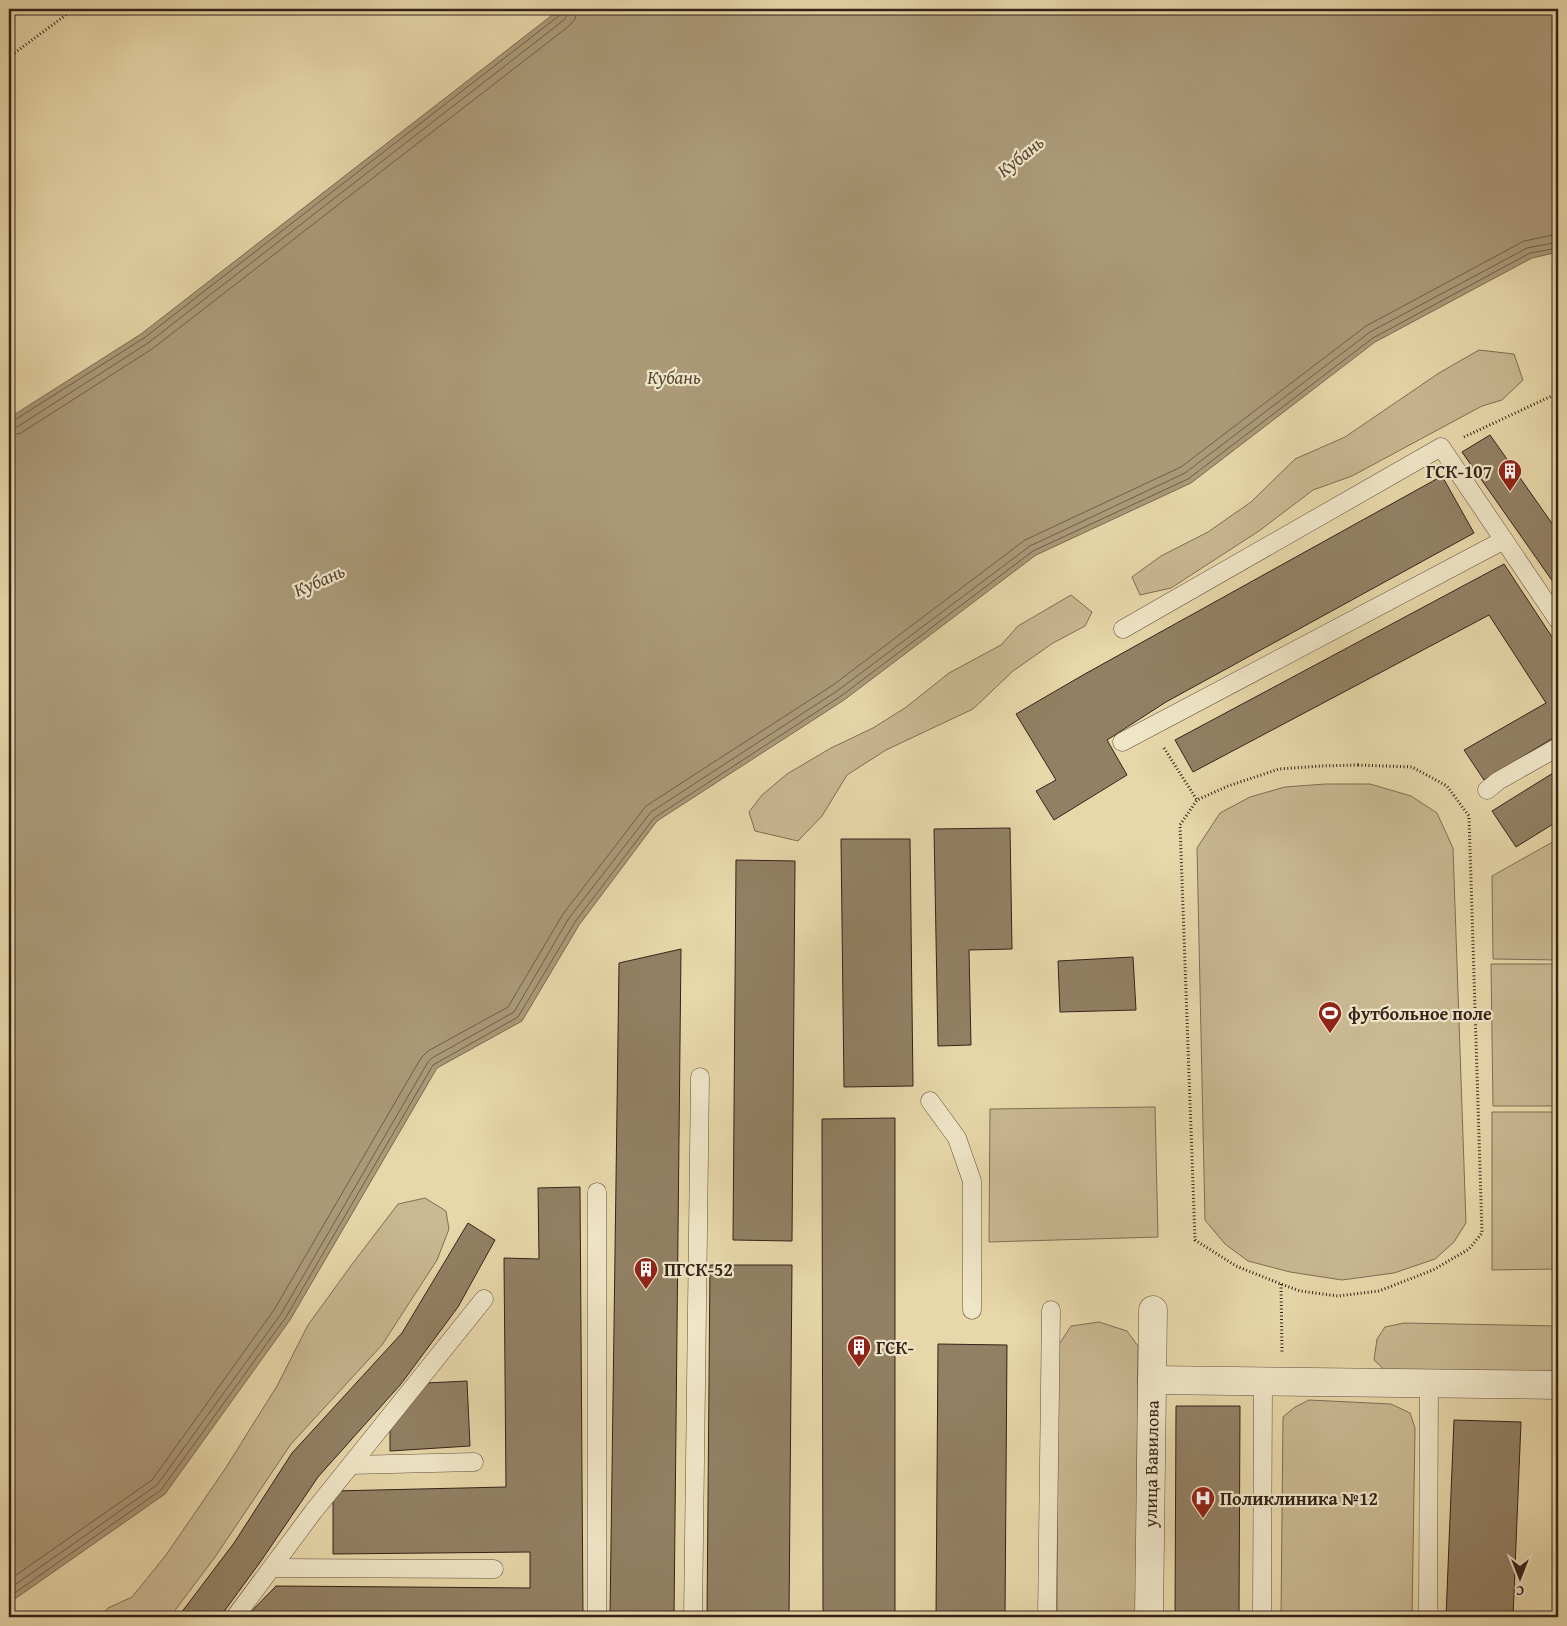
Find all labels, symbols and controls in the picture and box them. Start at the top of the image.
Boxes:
water label: Кубань [990,128,1050,184]
water label: Кубань [647,363,701,391]
place label: ГСК-107 [1426,458,1492,485]
building icon: ГСК-107 [1497,458,1523,492]
water label: Кубань [289,556,349,604]
sports icon: футбольное поле [1317,1000,1343,1034]
place label: футбольное поле [1348,1000,1492,1027]
building icon: ПГСК-52 [633,1256,659,1290]
place label: ПГСК-52 [664,1256,733,1283]
building icon: ГСК- [846,1334,872,1368]
place label: ГСК- [876,1334,914,1361]
street label: улица Вавилова [1136,1400,1166,1529]
hospital icon: Поликлиника №12 [1190,1485,1216,1519]
place label: Поликлиника №12 [1220,1485,1378,1512]
north arrow [1494,1554,1544,1604]
text: С [1516,1581,1524,1601]

